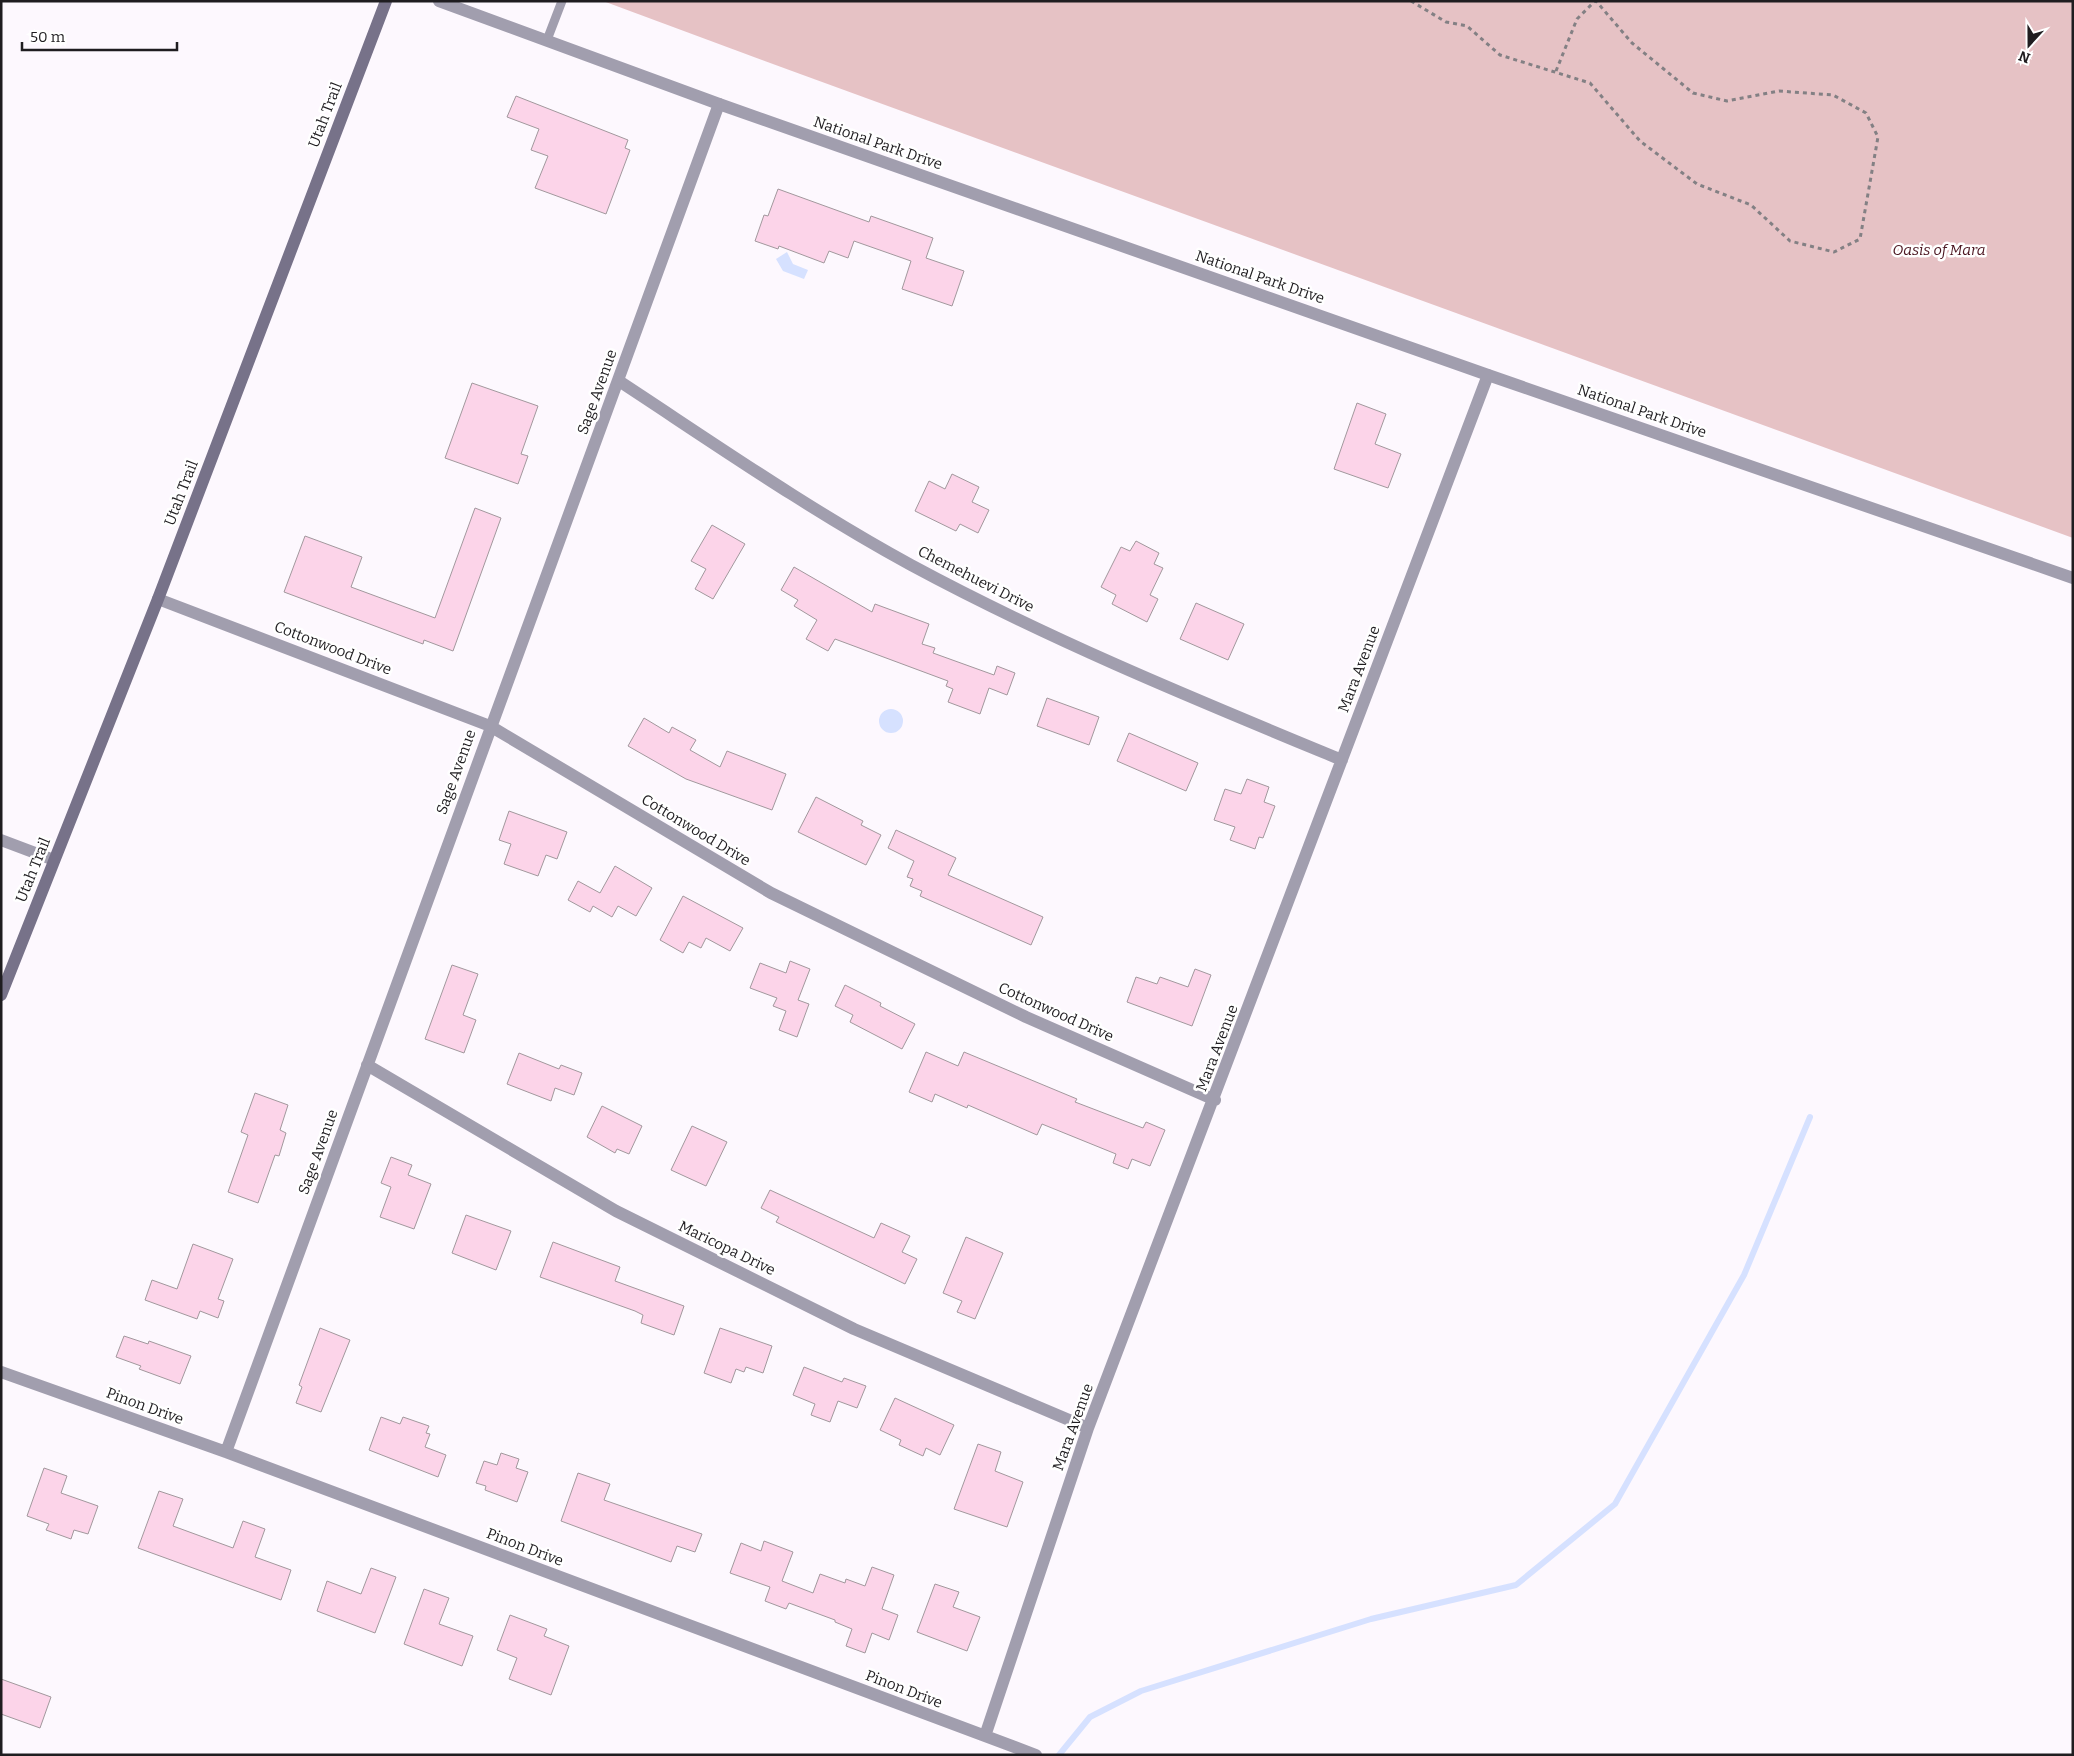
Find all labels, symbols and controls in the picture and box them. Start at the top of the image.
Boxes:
scale bar [22,20,178,52]
north arrow [2004,20,2054,70]
text: 50 m [30,28,66,46]
text: N [2016,47,2033,67]
street label: Utah Trail [304,80,346,150]
street label: National Park Drive [811,113,945,173]
park label: Oasis of Mara [1892,241,1986,259]
street label: National Park Drive [1193,247,1327,307]
street label: Sage Avenue [573,347,621,437]
street label: National Park Drive [1575,381,1709,441]
street label: Utah Trail [160,458,202,528]
street label: Chemehuevi Drive [915,542,1037,616]
street label: Cottonwood Drive [272,617,394,679]
street label: Mara Avenue [1334,623,1384,715]
street label: Sage Avenue [432,727,480,817]
street label: Cottonwood Drive [638,790,754,870]
street label: Utah Trail [12,835,54,905]
street label: Cottonwood Drive [996,979,1116,1045]
street label: Mara Avenue [1192,1002,1242,1094]
street label: Sage Avenue [294,1107,342,1197]
street label: Maricopa Drive [676,1217,778,1279]
street label: Mara Avenue [1049,1381,1097,1473]
street label: Pinon Drive [104,1384,186,1428]
street label: Pinon Drive [484,1524,566,1570]
street label: Pinon Drive [863,1666,945,1712]

